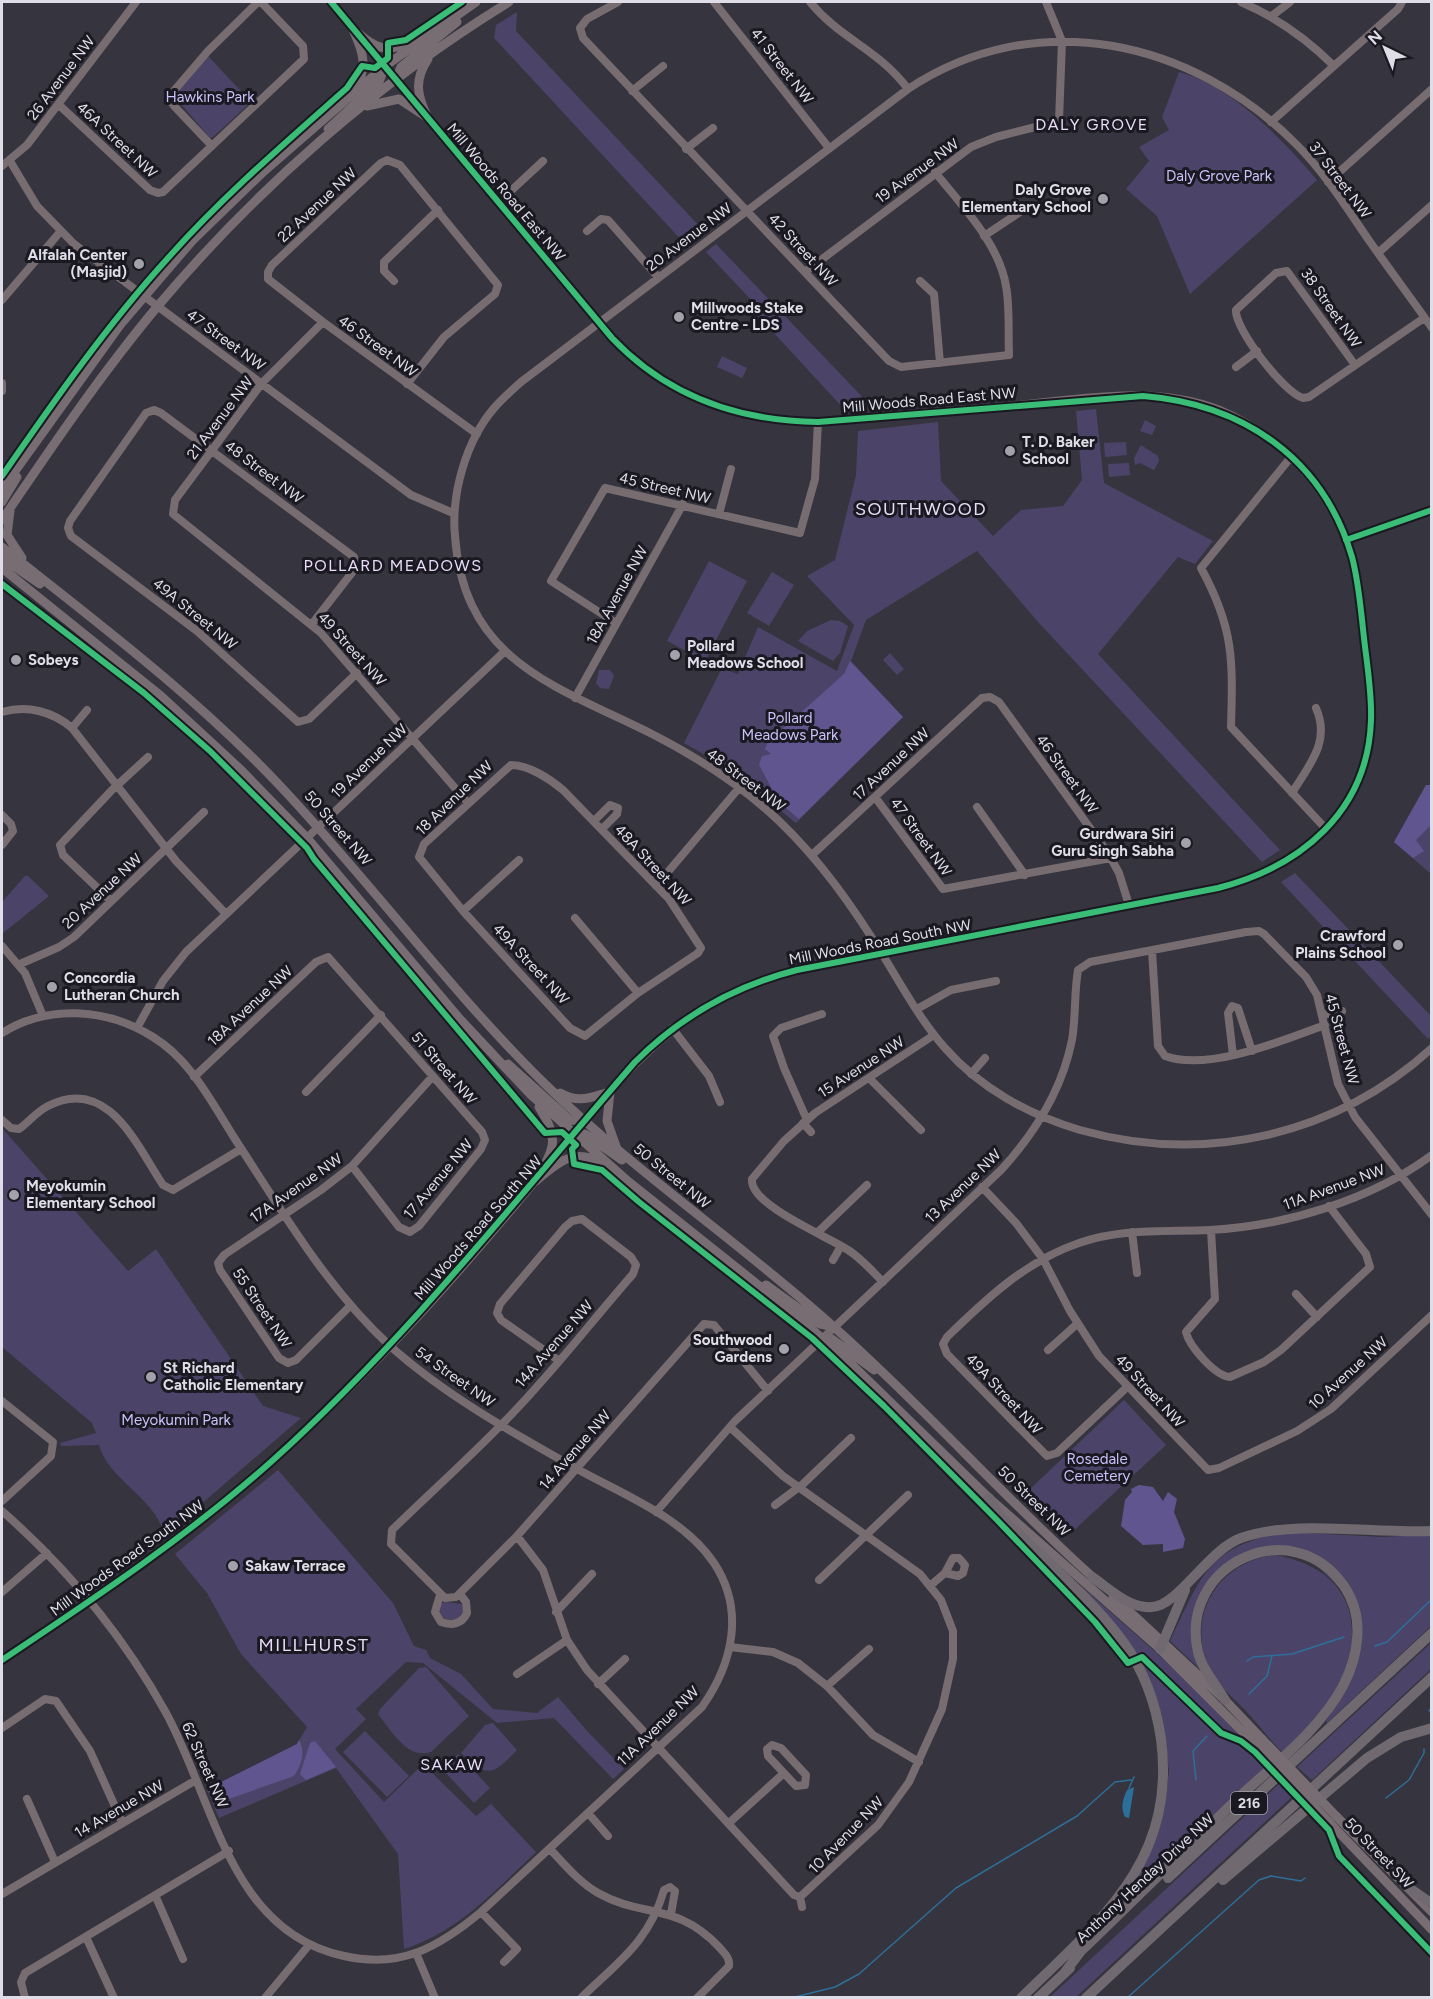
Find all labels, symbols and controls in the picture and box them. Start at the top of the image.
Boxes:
north arrow [1355,18,1415,78]
street label: 41 Street NW [747,25,817,108]
text: N [1364,26,1386,49]
street label: 26 Avenue NW [23,32,99,124]
park label: Hawkins Park [166,88,255,106]
street label: 46A Street NW [73,98,161,182]
district label: DALY GROVE [1035,115,1149,134]
street label: Mill Woods Road East NW [443,119,569,265]
street label: 19 Avenue NW [872,134,963,207]
street label: 37 Street NW [1305,138,1375,222]
street label: 22 Avenue NW [274,164,360,246]
park label: Daly Grove Park [1166,167,1273,185]
place label: Daly Grove Elementary School [962,181,1092,216]
marker: Daly Grove Elementary School [1096,192,1110,206]
street label: 20 Avenue NW [643,199,736,275]
street label: 42 Street NW [765,210,842,291]
place label: Alfalah Center (Masjid) [27,246,127,281]
marker: Alfalah Center (Masjid) [132,257,146,271]
street label: 38 Street NW [1297,265,1365,352]
place label: Millwoods Stake Centre - LDS [691,299,804,334]
street label: 47 Street NW [183,305,269,375]
marker: Millwoods Stake Centre - LDS [672,310,686,324]
street label: 46 Street NW [335,311,421,381]
street label: 21 Avenue NW [183,373,257,463]
street label: Mill Woods Road East NW [841,383,1017,417]
place label: T. D. Baker School [1022,433,1095,468]
street label: 48 Street NW [221,437,307,508]
marker: T. D. Baker School [1003,444,1017,458]
street label: 45 Street NW [617,469,713,507]
district label: SOUTHWOOD [855,498,987,520]
street label: 18A Avenue NW [583,542,652,647]
district label: POLLARD MEADOWS [304,556,482,575]
street label: 49A Street NW [149,574,241,654]
street label: 49 Street NW [314,608,390,690]
place label: Pollard Meadows School [687,637,804,672]
marker: Pollard Meadows School [668,648,682,662]
place label: Sobeys [28,651,78,669]
marker: Sobeys [9,653,23,667]
park label: Pollard Meadows Park [742,709,839,744]
street label: 19 Avenue NW [327,720,411,802]
street label: 17 Avenue NW [849,723,934,804]
street label: 46 Street NW [1032,731,1102,817]
street label: 48 Street NW [703,745,789,816]
street label: 18 Avenue NW [412,757,496,839]
street label: 50 Street NW [300,787,376,870]
street label: 47 Street NW [886,794,956,880]
street label: 48A Street NW [611,821,695,910]
place label: Gurdwara Siri Guru Singh Sabha [1051,825,1174,860]
marker: Gurdwara Siri Guru Singh Sabha [1179,836,1193,850]
street label: 20 Avenue NW [59,849,146,932]
street label: Mill Woods Road South NW [787,915,973,969]
street label: 49A Street NW [489,920,573,1008]
place label: Crawford Plains School [1295,927,1386,962]
marker: Crawford Plains School [1391,938,1405,952]
street label: 18A Avenue NW [204,962,297,1050]
place label: Concordia Lutheran Church [64,969,180,1004]
marker: Concordia Lutheran Church [45,980,59,994]
street label: 45 Street NW [1321,992,1363,1087]
street label: 51 Street NW [408,1028,481,1108]
street label: 15 Avenue NW [815,1032,908,1101]
street label: 17 Avenue NW [399,1135,477,1222]
street label: 50 Street NW [630,1140,715,1213]
street label: 13 Avenue NW [921,1145,1005,1227]
street label: 17A Avenue NW [246,1149,346,1227]
street label: Mill Woods Road South NW [410,1152,546,1304]
street label: 11A Avenue NW [1281,1160,1388,1214]
place label: Meyokumin Elementary School [26,1177,156,1212]
marker: Meyokumin Elementary School [7,1188,21,1202]
street label: 55 Street NW [229,1265,296,1352]
street label: 14A Avenue NW [511,1296,597,1391]
place label: Southwood Gardens [693,1331,772,1366]
street label: 10 Avenue NW [1305,1332,1392,1413]
marker: Southwood Gardens [777,1342,791,1356]
street label: 54 Street NW [412,1343,499,1411]
street label: 49A Street NW [962,1350,1046,1438]
street label: 49 Street NW [1112,1351,1189,1432]
place label: St Richard Catholic Elementary [163,1359,304,1394]
marker: St Richard Catholic Elementary [144,1370,158,1384]
street label: 14 Avenue NW [536,1406,615,1494]
park label: Meyokumin Park [121,1411,232,1429]
park label: Rosedale Cemetery [1064,1450,1130,1485]
street label: 50 Street NW [994,1462,1074,1540]
street label: Mill Woods Road South NW [47,1496,208,1620]
place label: Sakaw Terrace [245,1557,346,1575]
marker: Sakaw Terrace [226,1559,240,1573]
district label: MILLHURST [259,1634,369,1656]
street label: 11A Avenue NW [613,1682,703,1770]
street label: 62 Street NW [178,1719,232,1811]
district label: SAKAW [420,1755,484,1774]
street label: 14 Avenue NW [71,1776,167,1842]
street label: 10 Avenue NW [805,1792,888,1877]
road number: 216 [1231,1792,1267,1814]
street label: Anthony Henday Drive NW [1073,1809,1218,1946]
street label: 50 Street SW [1341,1814,1418,1893]

